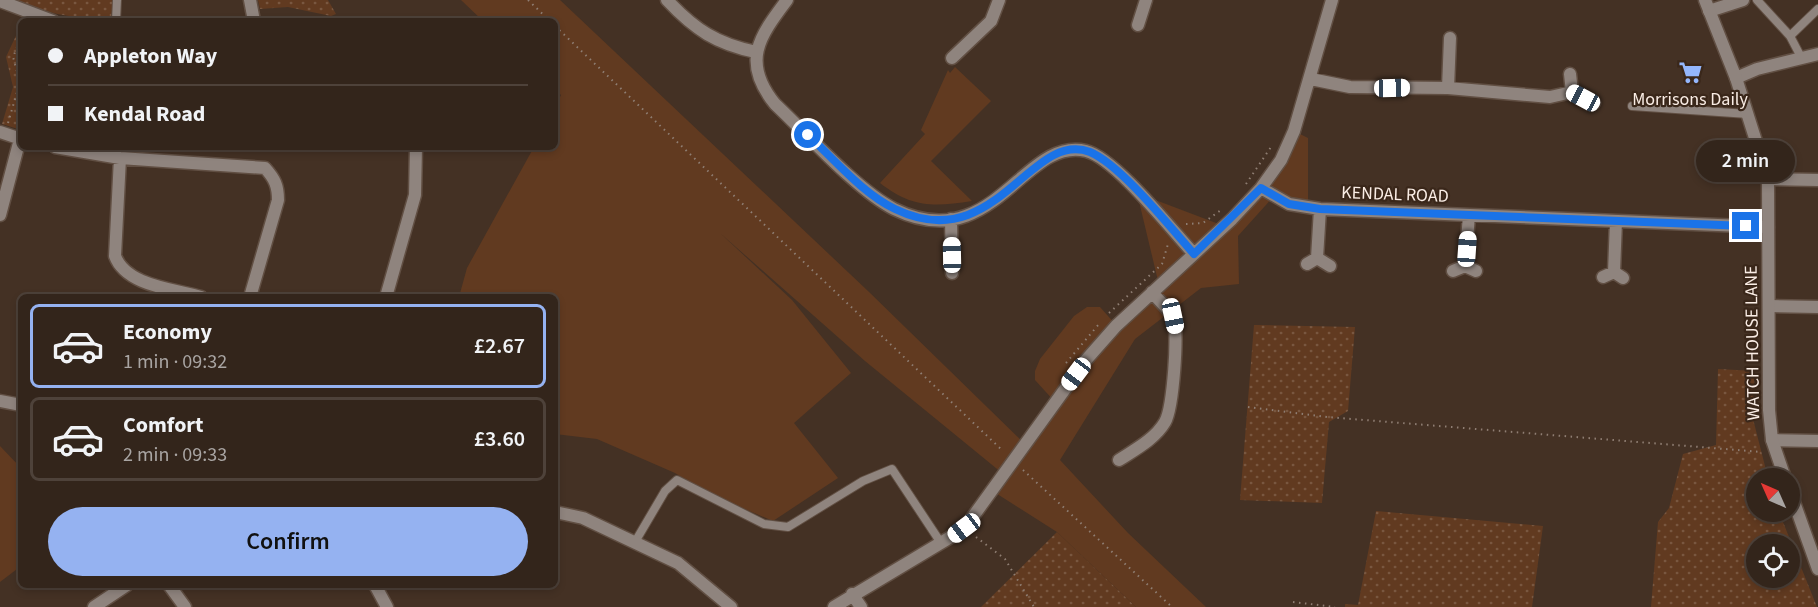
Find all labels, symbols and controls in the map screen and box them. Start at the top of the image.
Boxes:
text: Appleton Way [84,40,217,72]
supermarket icon: Morrisons Daily [1677,60,1703,86]
car [1374,79,1410,97]
car [1563,82,1603,114]
place label: Morrisons Daily [1632,87,1748,112]
text: Kendal Road [84,98,205,130]
route start [794,121,821,148]
callout: 2 min [1696,139,1796,181]
text: 2 min [1722,147,1769,175]
street label: KENDAL ROAD [1341,180,1449,209]
route end [1732,212,1759,239]
car [1457,230,1477,268]
car [943,237,961,273]
street label: WATCH HOUSE LANE [1739,265,1766,421]
car [1160,297,1186,335]
text: Economy [123,316,212,348]
icon: car [51,319,105,373]
text: £2.67 [474,330,525,362]
text: 1 min · 09:32 [123,348,227,376]
car [1058,354,1094,394]
text: Comfort [123,409,204,441]
icon: car [51,412,105,466]
text: £3.60 [474,423,525,455]
text: 2 min · 09:33 [123,441,227,469]
north arrow [1746,468,1800,522]
map controls [1746,468,1800,588]
button: Confirm [48,507,528,576]
car [944,510,984,546]
button: locate [1746,534,1800,588]

